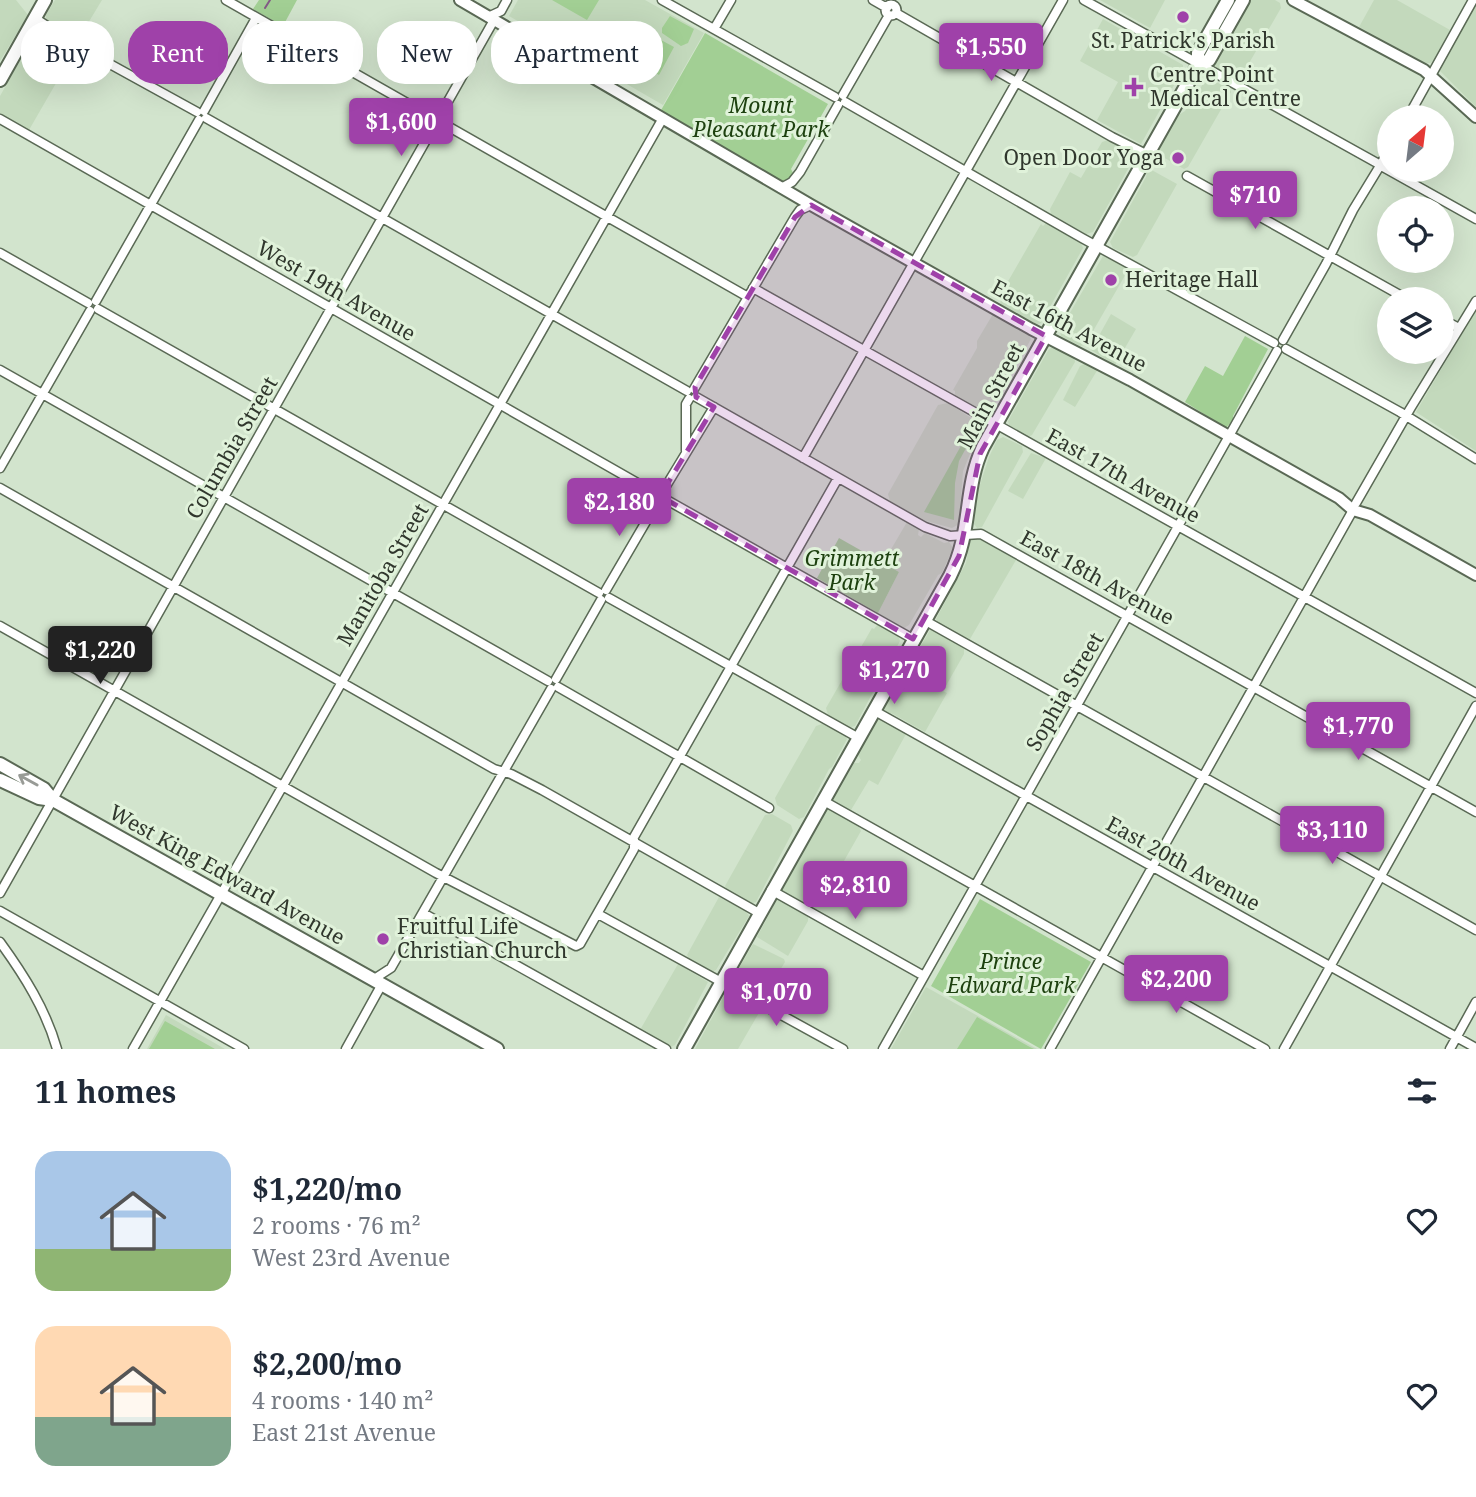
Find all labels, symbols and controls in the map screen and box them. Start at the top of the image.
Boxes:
marker: St. Patrick's Parish [1175,9,1191,25]
chip: Buy [21,21,114,84]
chip: Rent [128,21,228,84]
chip: Filters [242,21,363,84]
chip: New [377,21,477,84]
chip: Apartment [491,21,663,84]
pin: $1,550 [934,24,1048,83]
place label: St. Patrick's Parish [1091,26,1275,54]
text: $1,550 [955,30,1027,62]
place label: Centre Point Medical Centre [1150,60,1301,112]
marker: Centre Point Medical Centre [1124,77,1144,97]
park label: Mount Pleasant Park [692,91,830,143]
pin: $1,600 [344,99,458,158]
text: $1,600 [365,105,437,137]
north arrow [1377,105,1454,182]
map controls [1377,105,1454,364]
place label: Open Door Yoga [1004,143,1164,171]
marker: Open Door Yoga [1170,150,1186,166]
pin: $710 [1214,172,1296,231]
text: $710 [1229,178,1281,210]
button: locate [1377,196,1454,273]
street label: West 19th Avenue [252,233,421,347]
place label: Heritage Hall [1125,265,1259,293]
street label: East 16th Avenue [987,272,1152,378]
marker: Heritage Hall [1103,272,1119,288]
button: layers [1377,287,1454,364]
street label: Main Street [951,338,1030,453]
street label: Columbia Street [179,371,283,524]
street label: East 17th Avenue [1042,421,1205,529]
pin: $2,180 [562,478,676,538]
text: $2,180 [583,485,655,517]
street label: Manitoba Street [330,498,434,651]
street label: East 18th Avenue [1016,523,1179,631]
park label: Grimmett Park [805,544,900,596]
pin: $1,220 [43,626,157,686]
street label: Sophia Street [1019,627,1109,756]
text: $1,220 [64,633,136,665]
pin: $1,270 [837,646,951,706]
text: $1,270 [858,653,930,685]
pin: $1,770 [1301,702,1415,762]
text: $1,770 [1322,709,1394,741]
one-way arrow [19,773,39,787]
street label: West King Edward Avenue [105,798,350,951]
pin: $3,110 [1275,806,1389,866]
street label: East 20th Avenue [1102,809,1265,917]
text: $3,110 [1296,813,1368,845]
pin: $2,810 [798,862,912,921]
text: $2,810 [819,868,891,900]
place label: Fruitful Life Christian Church [397,912,567,964]
marker: Fruitful Life Christian Church [375,931,391,947]
park label: Prince Edward Park [946,947,1076,999]
pin: $2,200 [1119,956,1233,1015]
text: $2,200 [1140,962,1212,994]
pin: $1,070 [719,968,833,1028]
text: $1,070 [740,975,812,1007]
text: 11 homes [35,1071,176,1112]
icon: filters [1403,1072,1441,1110]
text: $1,220/mo [252,1168,402,1209]
icon: home [91,1179,175,1263]
icon: heart [1403,1202,1441,1240]
text: 2 rooms · 76 m² [252,1209,421,1241]
text: West 23rd Avenue [252,1241,450,1273]
text: $2,200/mo [252,1343,402,1384]
icon: home [91,1354,175,1438]
icon: heart [1403,1377,1441,1415]
text: 4 rooms · 140 m² [252,1384,434,1416]
text: East 21st Avenue [252,1416,436,1448]

